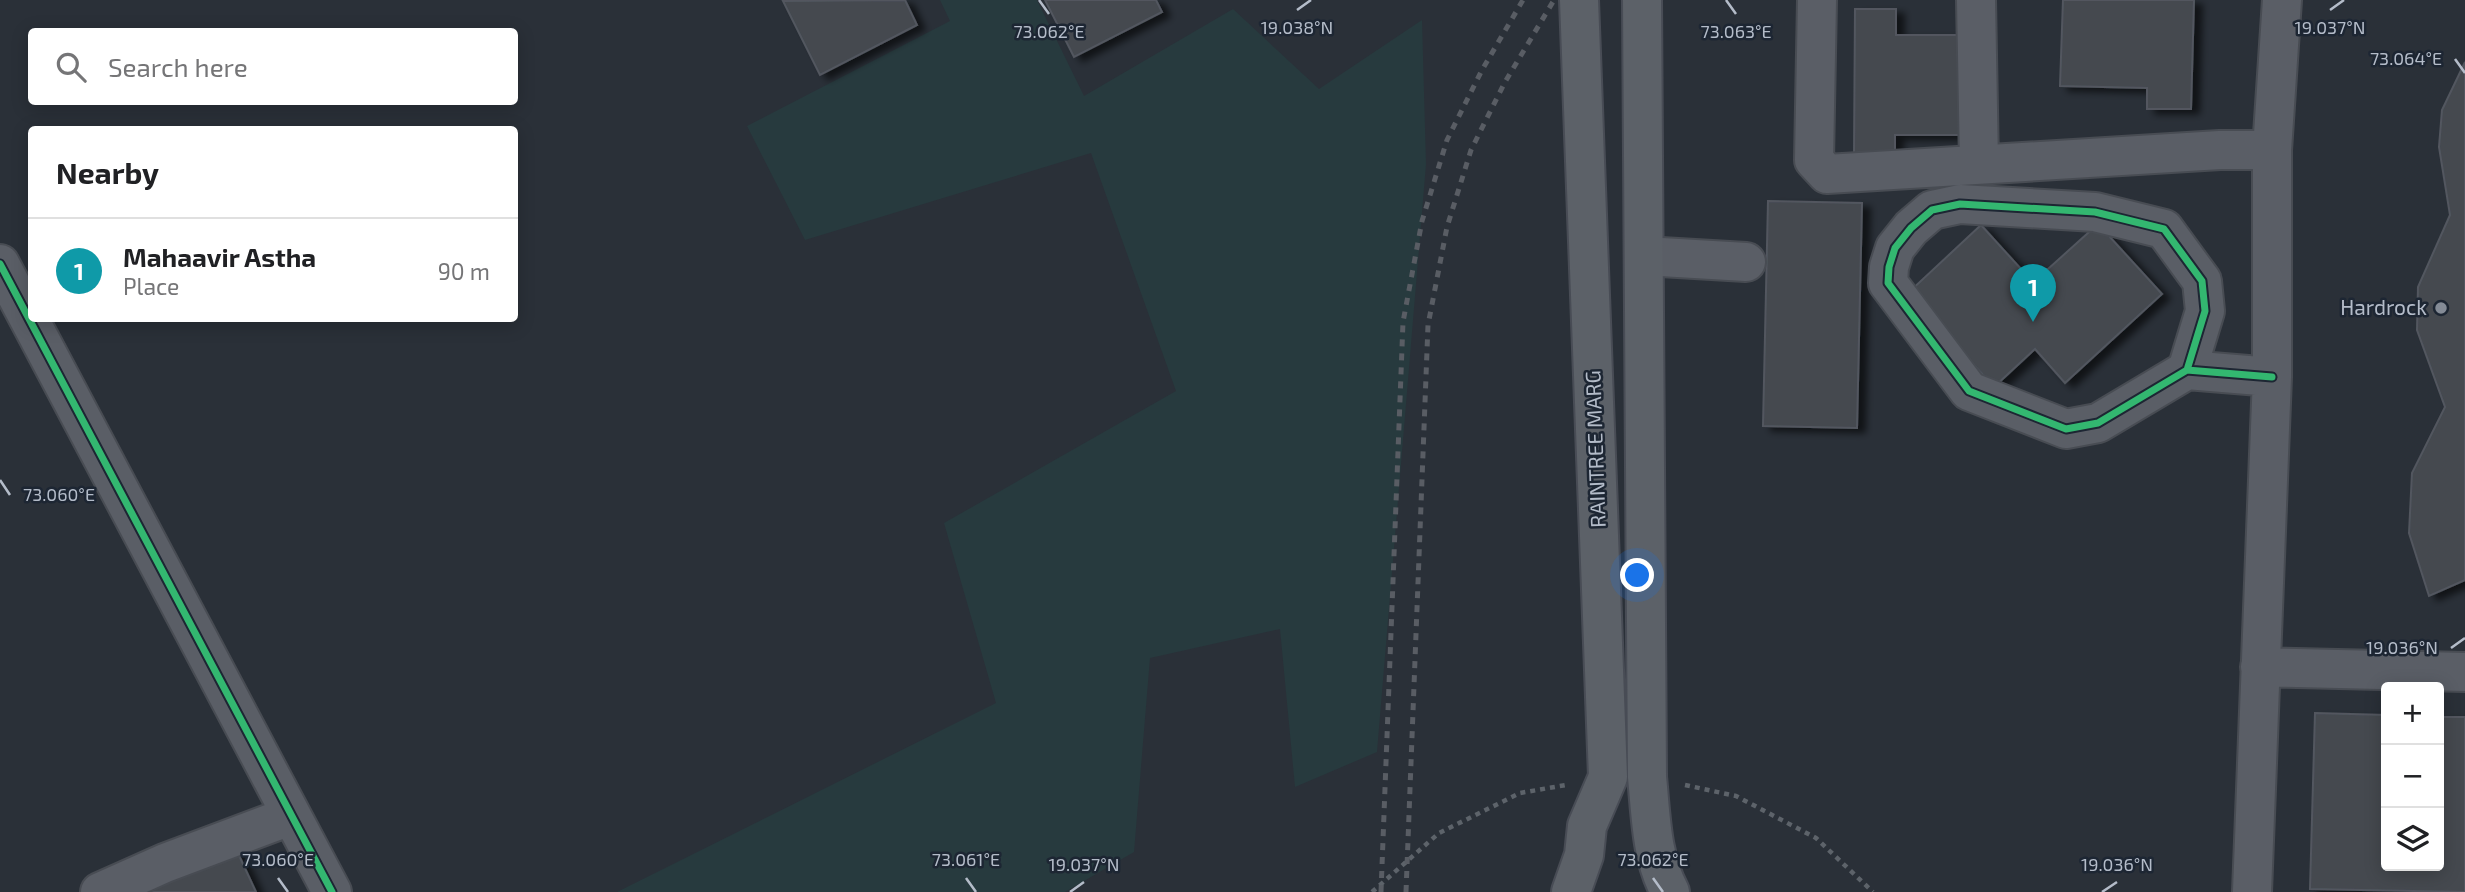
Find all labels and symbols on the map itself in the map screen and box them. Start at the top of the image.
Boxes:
text: 19.038°N [1261,16,1333,38]
text: 19.037°N [2295,16,2365,38]
text: 73.062°E [1013,20,1085,42]
text: 73.063°E [1700,20,1772,42]
text: 73.064°E [2370,47,2442,69]
pin: 1 [2010,264,2056,322]
place label: Hardrock [2340,294,2427,319]
marker: Hardrock [2433,300,2449,316]
street label: RAINTREE MARG [1579,370,1610,528]
text: 73.060°E [23,483,95,505]
your location [1620,558,1654,592]
text: 19.036°N [2366,636,2438,658]
text: 73.060°E [242,848,314,870]
text: 73.061°E [932,848,1000,870]
text: 73.062°E [1617,848,1689,870]
text: 19.037°N [1049,853,1119,875]
text: 19.036°N [2081,853,2153,875]

